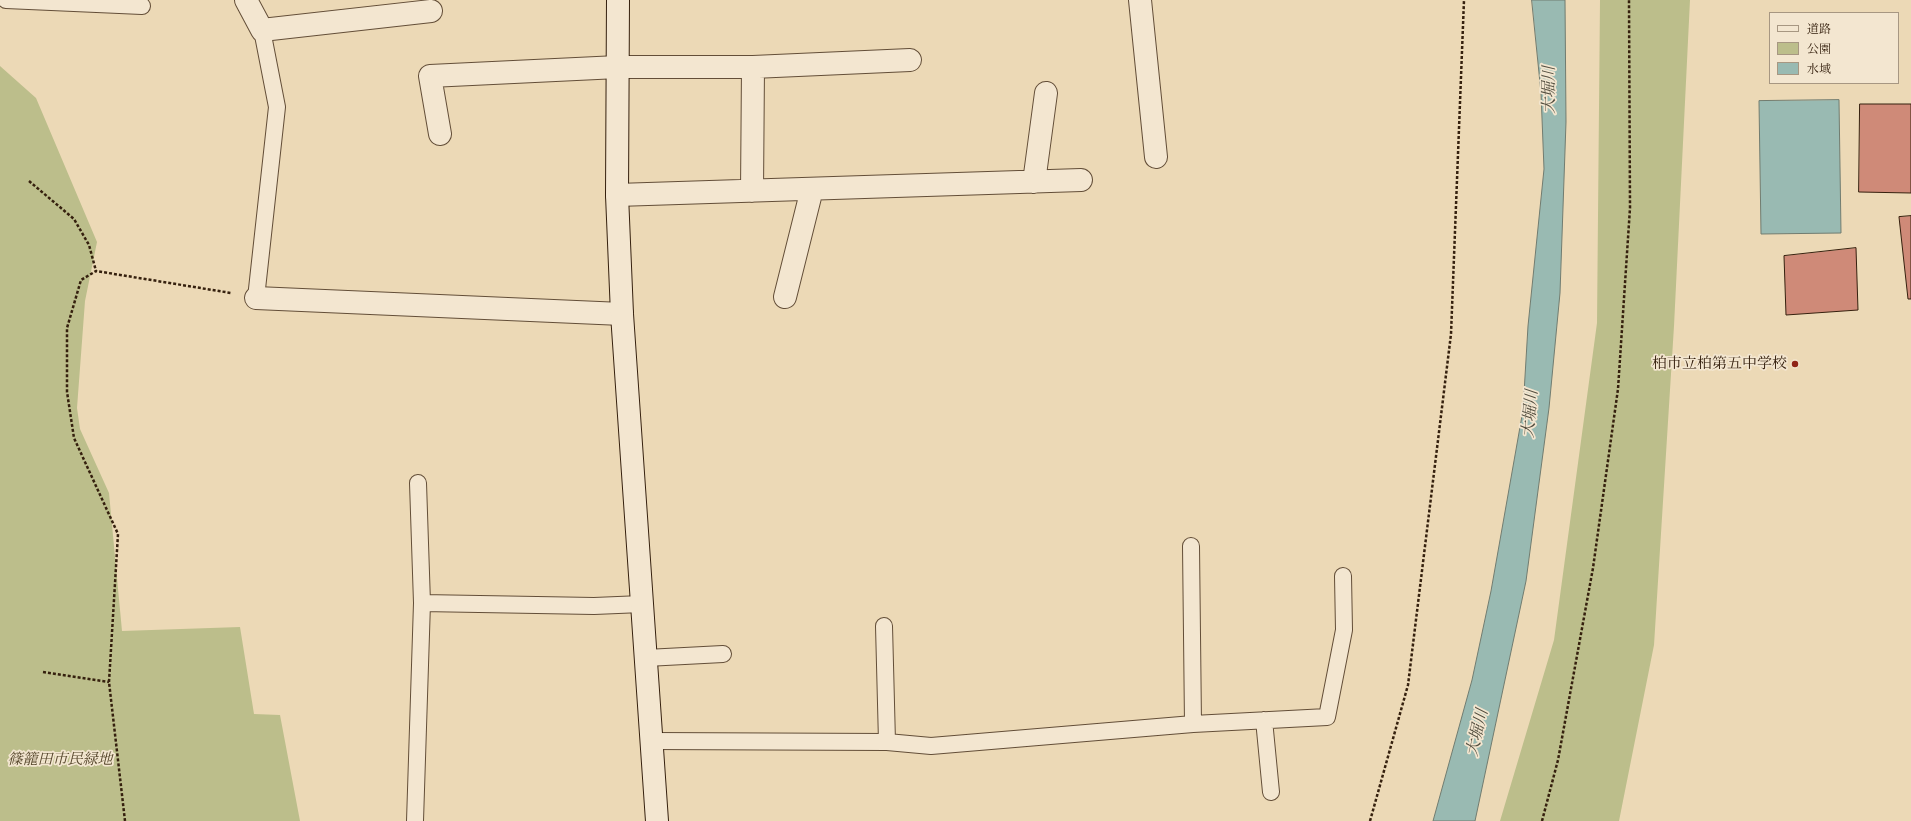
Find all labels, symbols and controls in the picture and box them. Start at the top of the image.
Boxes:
legend [1769,12,1899,84]
text: 道路 [1807,21,1831,37]
text: 公園 [1807,41,1831,57]
text: 水域 [1807,61,1831,77]
water label: 大堀川 [1540,66,1560,114]
place label: 柏市立柏第五中学校 [1652,355,1787,373]
marker: 柏市立柏第五中学校 [1790,359,1800,369]
water label: 大堀川 [1519,389,1543,439]
water label: 大堀川 [1463,707,1493,759]
park label: 篠籠田市民緑地 [8,751,112,769]

